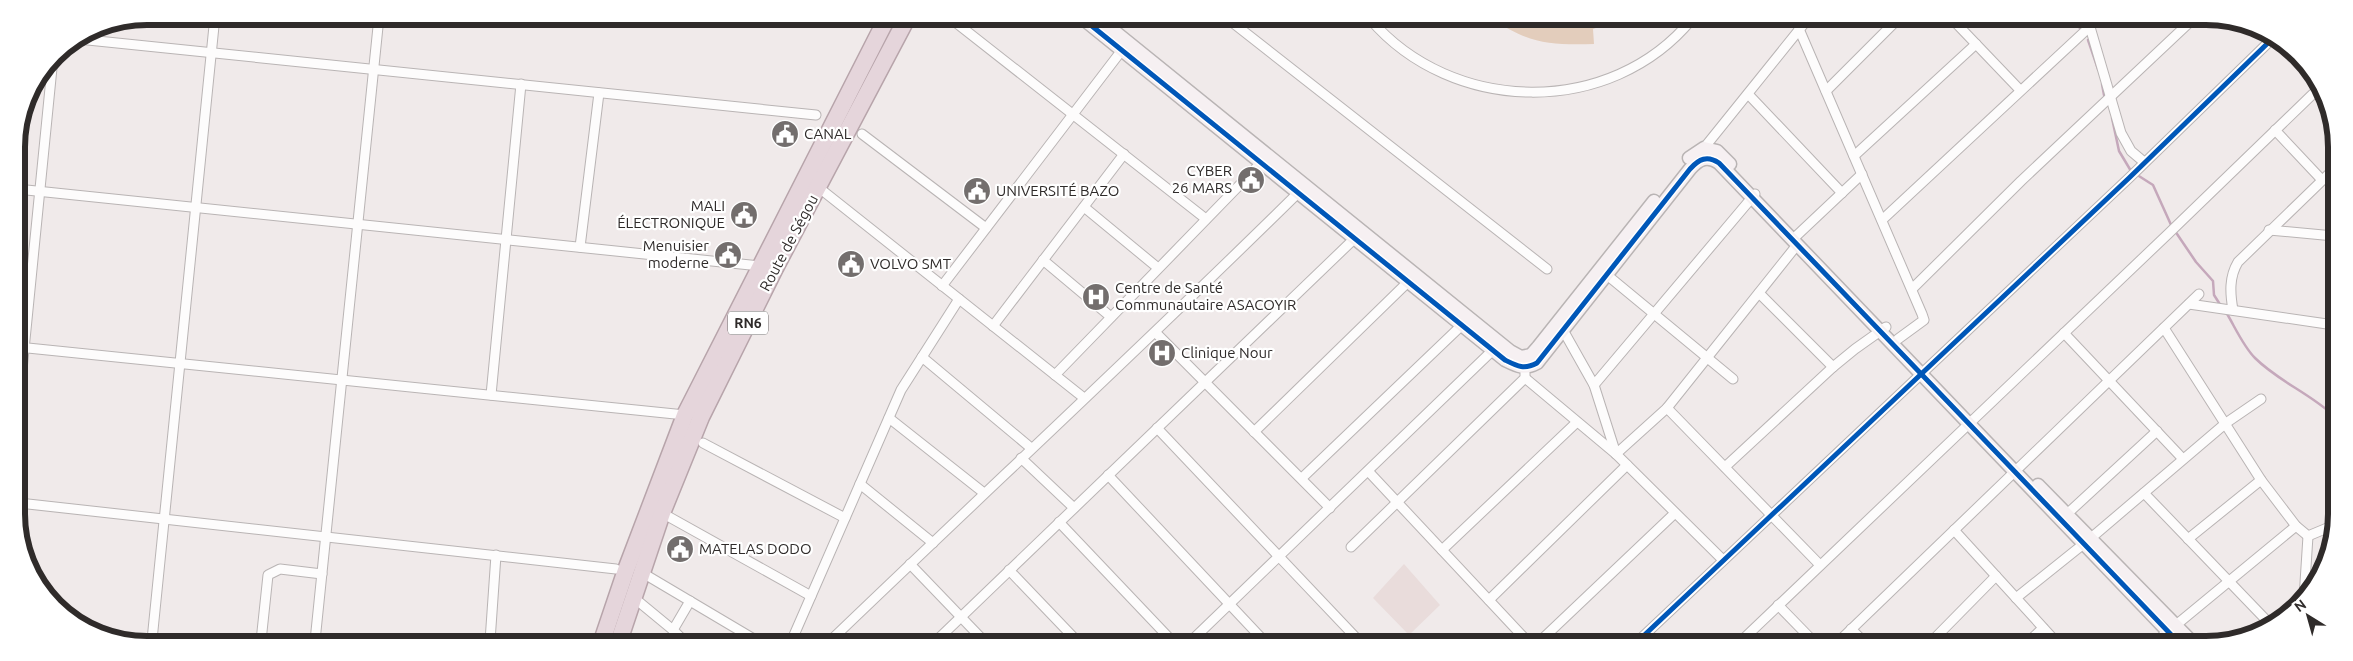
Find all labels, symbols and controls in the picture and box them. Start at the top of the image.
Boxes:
public building icon: CANAL [770,119,800,149]
place label: CANAL [804,125,852,142]
place label: CYBER 26 MARS [1172,162,1232,196]
public building icon: CYBER 26 MARS [1236,165,1266,195]
public building icon: UNIVERSITÉ BAZO [962,176,992,206]
place label: UNIVERSITÉ BAZO [996,182,1119,199]
street label: Route de Ségou [756,192,821,294]
place label: MALI ÉLECTRONIQUE [617,197,725,231]
public building icon: MALI ÉLECTRONIQUE [729,200,759,230]
place label: Menuisier moderne [643,237,709,271]
public building icon: Menuisier moderne [713,240,743,270]
public building icon: VOLVO SMT [836,249,866,279]
place label: VOLVO SMT [870,255,952,272]
place label: Centre de Santé Communautaire ASACOYIR [1115,279,1296,313]
hospital icon: Centre de Santé Communautaire ASACOYIR [1081,282,1111,312]
road number: RN6 [728,312,768,334]
hospital icon: Clinique Nour [1147,338,1177,368]
place label: Clinique Nour [1181,344,1273,361]
public building icon: MATELAS DODO [665,534,695,564]
place label: MATELAS DODO [699,540,812,557]
north arrow [2283,591,2333,641]
text: N [2291,596,2309,615]

